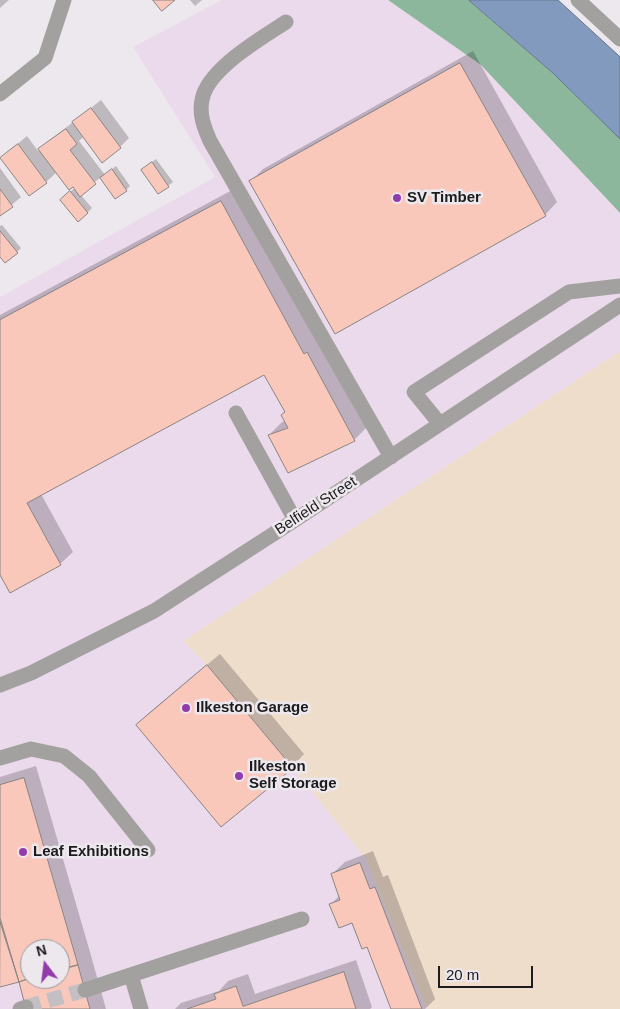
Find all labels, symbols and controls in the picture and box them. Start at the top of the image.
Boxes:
place label: SV Timber [407,189,481,207]
marker: SV Timber [391,192,403,204]
street label: Belfield Street [272,473,360,539]
place label: Ilkeston Garage [196,699,309,717]
marker: Ilkeston Garage [180,702,192,714]
place label: Ilkeston Self Storage [249,758,337,793]
marker: Ilkeston Self Storage [233,770,245,782]
place label: Leaf Exhibitions [33,843,149,861]
marker: Leaf Exhibitions [17,846,29,858]
north arrow [20,939,70,989]
text: N [34,941,48,960]
scale bar [440,956,535,988]
text: 20 m [446,966,479,983]

